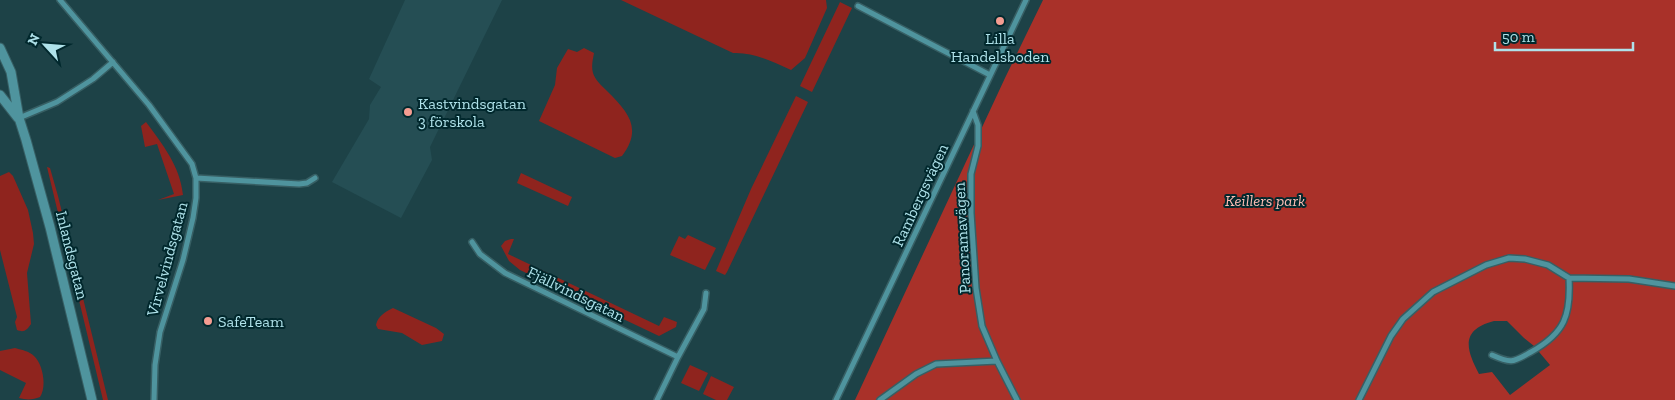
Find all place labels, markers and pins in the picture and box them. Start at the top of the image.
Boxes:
marker: Lilla Handelsboden [994,15,1006,27]
place label: Lilla Handelsboden [951,29,1050,66]
place label: Kastvindsgatan 3 förskola [418,94,527,131]
marker: Kastvindsgatan 3 förskola [402,106,414,118]
place label: SafeTeam [218,312,284,331]
marker: SafeTeam [202,315,214,327]

